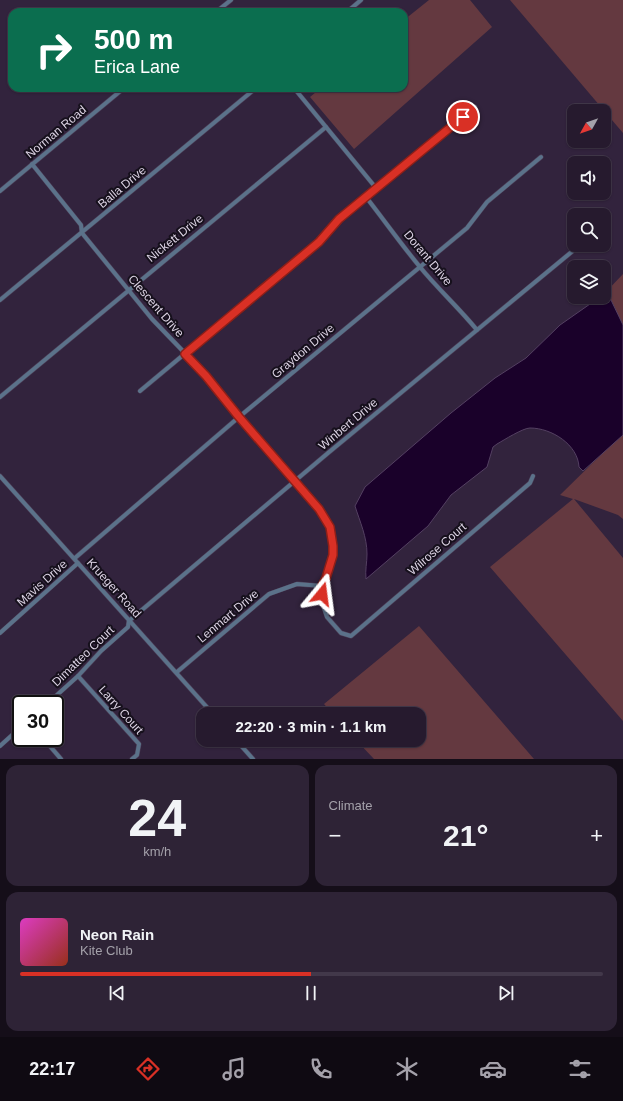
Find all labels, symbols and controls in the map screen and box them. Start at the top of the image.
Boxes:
icon: right [28,24,80,76]
text: 500 m [94,24,173,55]
text: Erica Lane [94,57,180,77]
pin [446,100,480,134]
street label: Norman Road [23,103,89,161]
north arrow [567,104,611,148]
map controls [567,104,611,304]
icon: arrive [452,106,474,128]
button: sound [567,156,611,200]
street label: Balla Drive [95,163,149,211]
button: search [567,208,611,252]
street label: Nickett Drive [144,211,206,265]
street label: Dorant Drive [401,228,455,289]
button: layers [567,260,611,304]
street label: Clescent Drive [125,272,187,340]
street label: Graydon Drive [269,321,337,381]
street label: Winbert Drive [316,395,381,453]
street label: Wilrose Court [405,519,470,578]
street label: Krueger Road [84,556,144,620]
street label: Mavis Drive [14,557,70,609]
position arrow [301,573,343,615]
street label: Lenmart Drive [195,586,262,646]
street label: Dimatteo Court [49,622,117,689]
street label: Larry Court [96,683,147,737]
speed limit sign: 30 [12,695,64,747]
text: 22:20 · 3 min · 1.1 km [236,718,386,735]
text: 24 [128,789,186,847]
text: Climate [329,798,373,813]
text: 21° [443,819,488,852]
text: − [329,823,341,848]
text: + [590,823,603,848]
text: km/h [143,844,171,859]
text: Neon Rain [80,926,154,943]
text: Kite Club [80,943,133,958]
icon: previous [106,982,128,1004]
icon: pause [300,982,322,1004]
icon: next [495,982,517,1004]
icon: directions [134,1055,162,1083]
icon: music [220,1055,248,1083]
icon: phone [307,1055,335,1083]
icon: climate [393,1055,421,1083]
icon: car [479,1055,507,1083]
icon: filters [566,1055,594,1083]
text: 22:17 [29,1059,75,1079]

